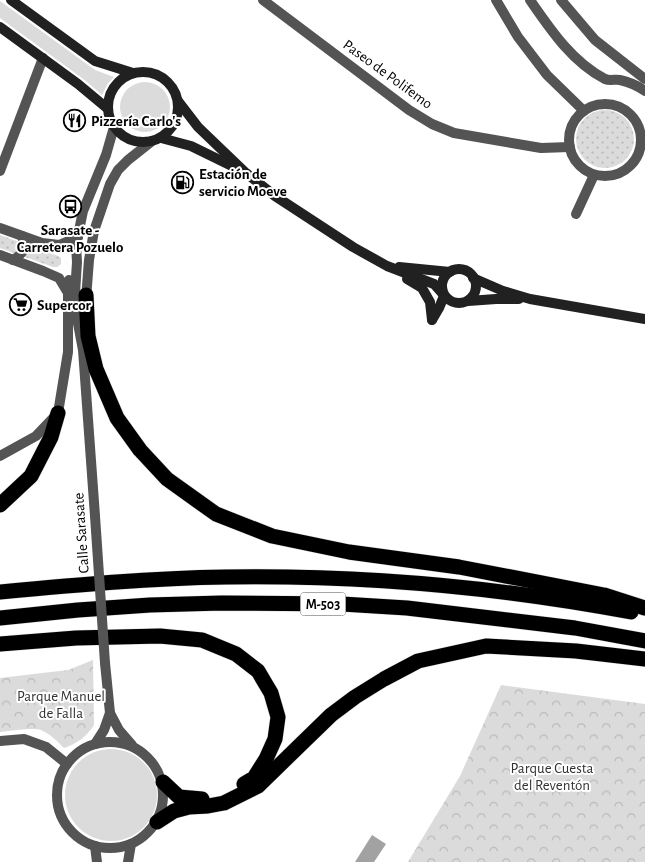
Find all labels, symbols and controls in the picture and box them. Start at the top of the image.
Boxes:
street label: Paseo de Polifemo [340,37,435,112]
restaurant icon: Pizzería Carlo's [63,109,87,133]
place label: Pizzería Carlo's [91,114,181,129]
place label: Estación de servicio Moeve [199,167,287,199]
fuel station icon: Estación de servicio Moeve [171,171,195,195]
bus stop icon: Sarasate - Carretera Pozuelo [58,195,82,219]
place label: Sarasate - Carretera Pozuelo [17,223,123,255]
supermarket icon: Supercor [9,293,33,317]
place label: Supercor [37,298,91,313]
street label: Calle Sarasate [71,492,92,574]
road number: M-503 [300,592,346,616]
park label: Parque Manuel de Falla [17,689,105,721]
park label: Parque Cuesta del Reventón [510,761,594,793]

